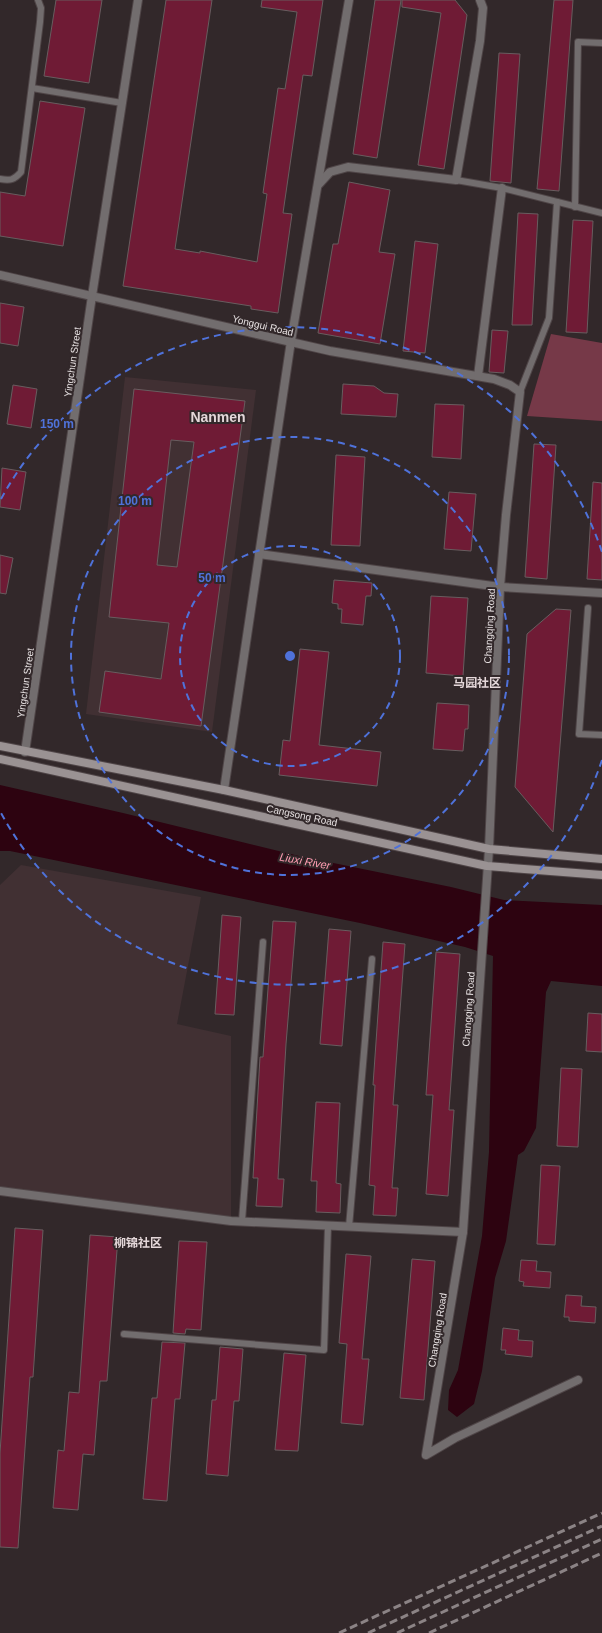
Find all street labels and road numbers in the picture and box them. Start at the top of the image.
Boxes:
street label: Yonggui Road [231,313,295,338]
street label: Yingchun Street [62,326,83,398]
street label: Changqing Road [482,588,497,664]
street label: Yingchun Street [15,647,36,719]
street label: Cangsong Road [265,803,338,828]
street label: Changqing Road [460,971,477,1047]
street label: Changqing Road [426,1292,449,1368]

